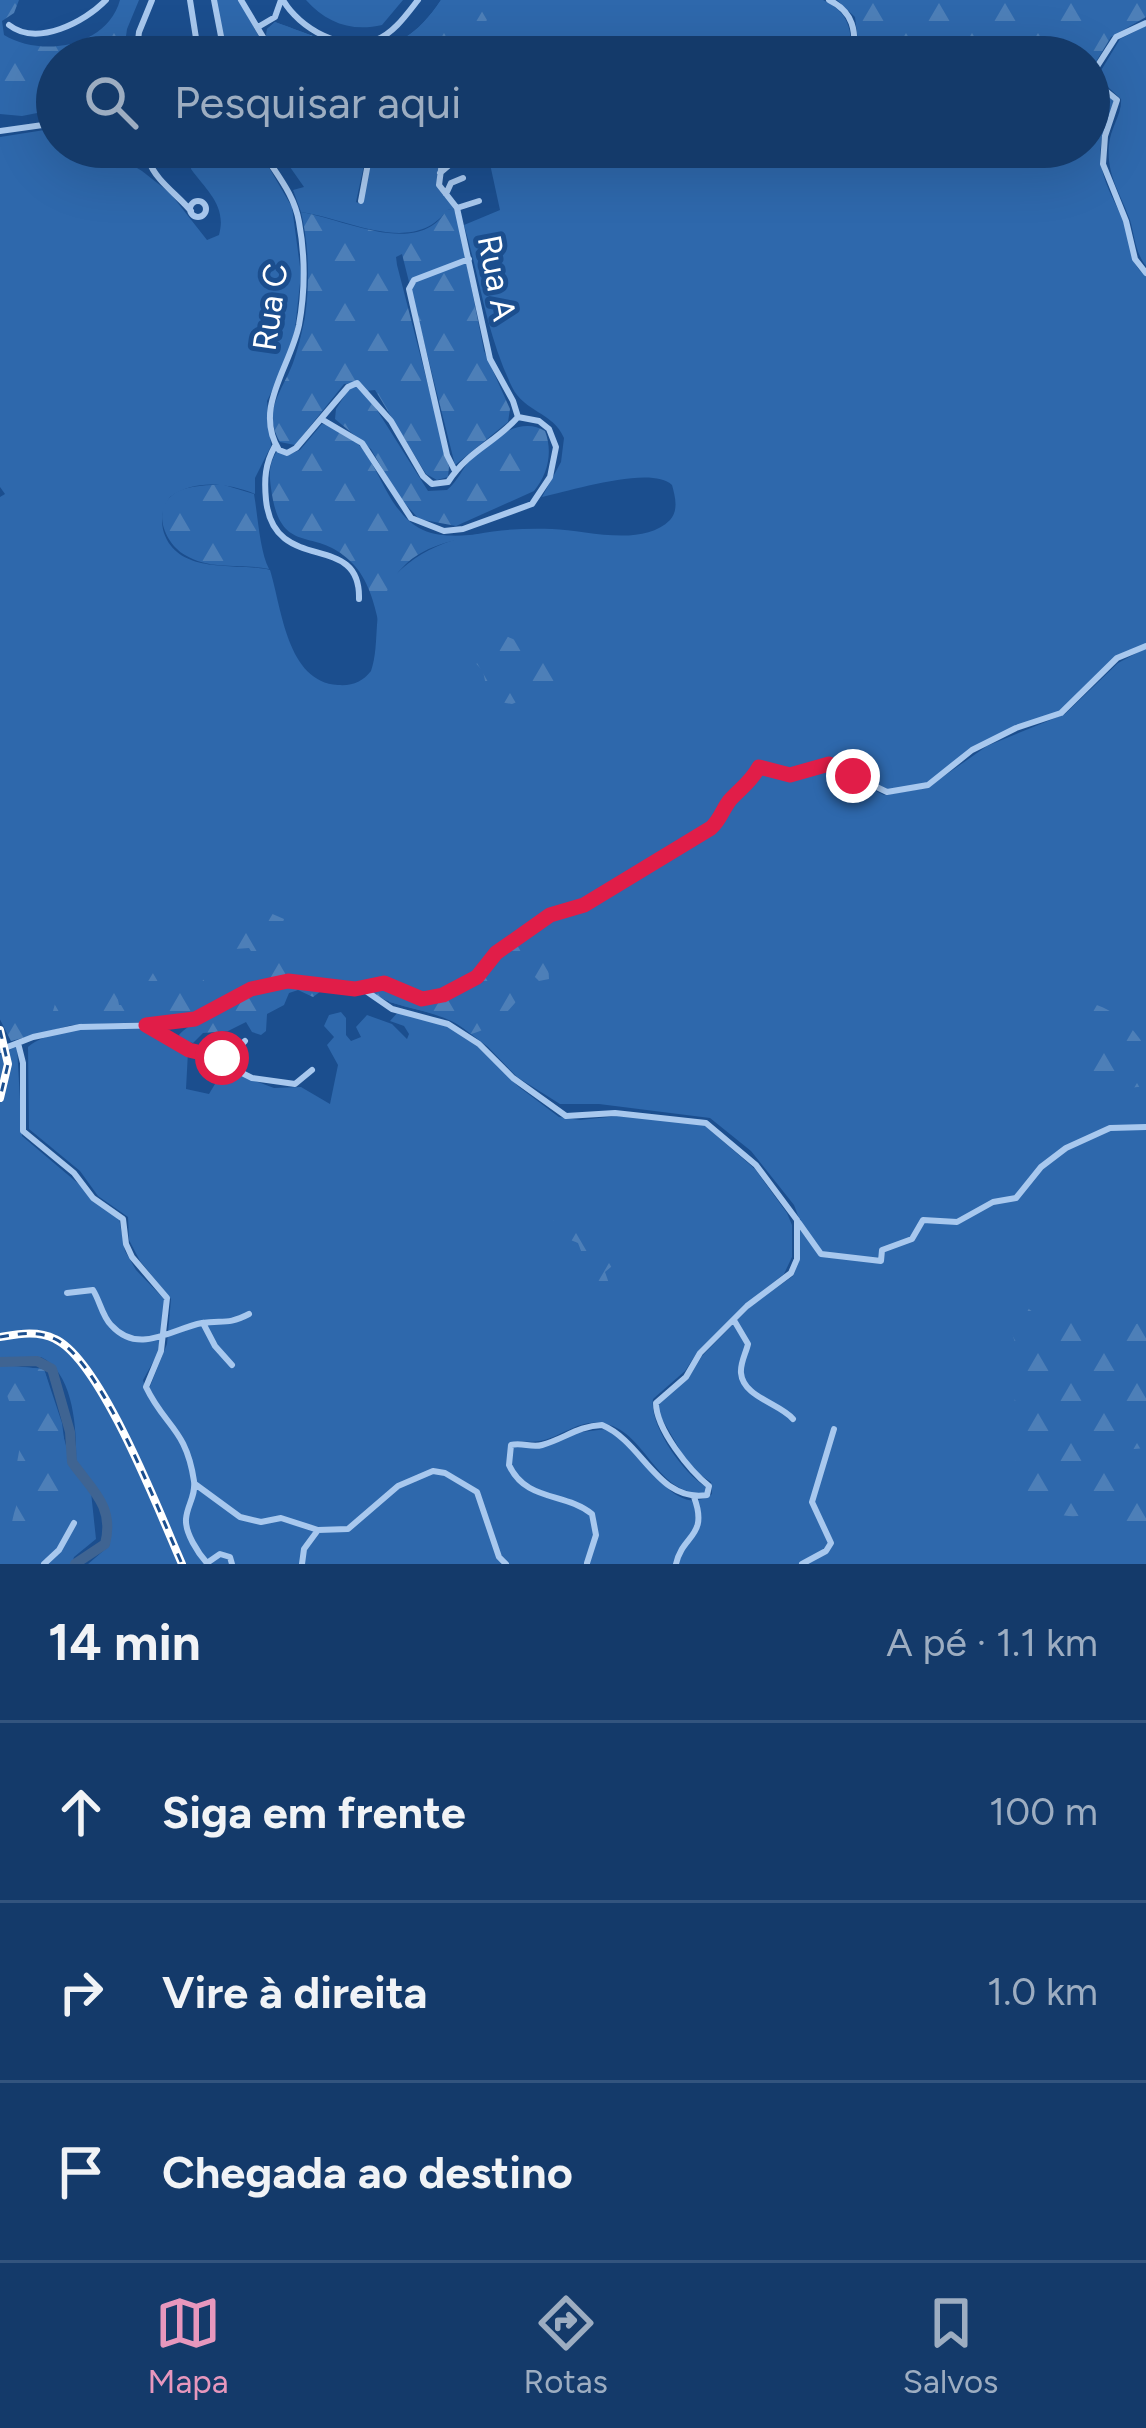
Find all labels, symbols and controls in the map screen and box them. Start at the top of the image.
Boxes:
search box [36,36,1110,168]
icon: search [78,69,144,135]
text: Pesquisar aqui [174,75,461,129]
street label: Rua A [470,232,525,325]
street label: Rua C [245,261,295,353]
route end [826,749,880,803]
route start [195,1031,249,1085]
text: 14 min [48,1612,201,1673]
text: A pé · 1.1 km [886,1619,1098,1666]
icon: ahead [48,1779,114,1845]
text: Siga em frente [162,1785,466,1839]
text: 100 m [989,1788,1098,1835]
icon: right [48,1959,114,2025]
text: Vire à direita [162,1965,427,2019]
text: 1.0 km [987,1968,1098,2015]
icon: arrive [48,2139,114,2205]
text: Chegada ao destino [162,2145,573,2199]
tab: Mapa [147,2290,229,2401]
tab: Rotas [524,2290,608,2401]
tab: Salvos [903,2290,999,2401]

